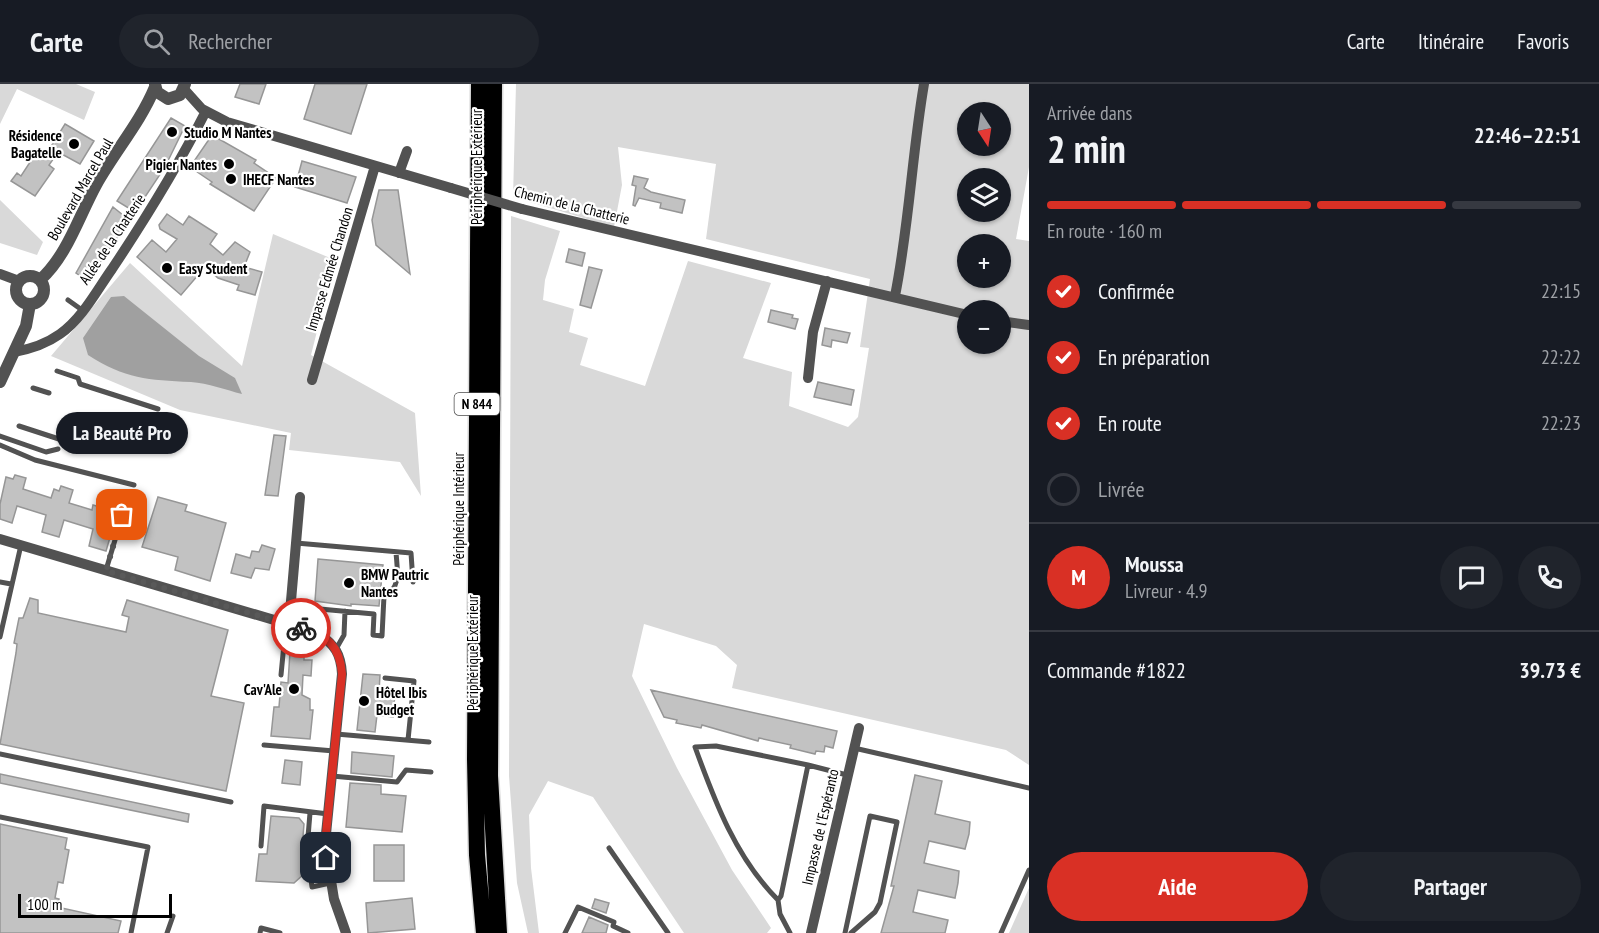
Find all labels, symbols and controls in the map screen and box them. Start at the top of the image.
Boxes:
search box [119,14,539,68]
text: Carte [30,23,83,60]
icon: search [140,25,173,58]
text: Rechercher [188,27,272,55]
text: Carte [1347,28,1385,55]
text: Itinéraire [1418,28,1484,55]
text: Favoris [1517,28,1569,55]
text: Arrivée dans [1047,100,1132,126]
north arrow [957,102,1011,156]
map controls [957,102,1011,354]
street label: Périphérique Extérieur [467,108,486,225]
text: 22:46–22:51 [1474,121,1581,149]
place label: Studio M Nantes [184,123,272,142]
text: 2 min [1047,123,1126,174]
marker: Studio M Nantes [165,125,179,139]
place label: Résidence Bagatelle [9,126,62,162]
street label: Boulevard Marcel Paul [43,134,117,244]
marker: Résidence Bagatelle [67,137,81,151]
place label: Pigier Nantes [145,155,217,174]
marker: Pigier Nantes [222,157,236,171]
button: layers [957,168,1011,222]
place label: IHECF Nantes [243,170,314,189]
marker: IHECF Nantes [224,172,238,186]
street label: Chemin de la Chatterie [512,181,632,229]
street label: Allée de la Chatterie [75,190,149,288]
street label: Impasse Edmée Chandon [301,205,357,333]
text: En route · 160 m [1047,218,1162,244]
button: + [957,234,1011,288]
place label: Easy Student [179,259,248,278]
marker: Easy Student [160,261,174,275]
icon: check [1047,275,1080,308]
text: Confirmée [1098,277,1175,305]
text: 22:15 [1541,278,1581,304]
button: − [957,300,1011,354]
icon: check [1047,341,1080,374]
text: En préparation [1098,343,1210,371]
text: 22:22 [1541,344,1581,370]
road number: N 844 [454,393,500,415]
icon: check [1047,407,1080,440]
text: En route [1098,409,1162,437]
text: 22:23 [1541,410,1581,436]
callout: La Beauté Pro [56,413,188,455]
text: La Beauté Pro [73,420,171,446]
street label: Périphérique Intérieur [449,451,468,566]
text: Livrée [1098,475,1144,503]
pin [96,489,147,540]
icon: bag [105,498,138,531]
button: chat [1440,546,1503,609]
button: phone [1518,546,1581,609]
text: Moussa [1125,550,1184,578]
text: M [1071,563,1086,591]
place label: BMW Pautric Nantes [361,565,430,601]
marker: BMW Pautric Nantes [342,576,356,590]
text: Livreur · 4.9 [1125,578,1208,604]
street label: Périphérique Extérieur [463,594,482,711]
courier [271,598,331,658]
icon: bike [285,612,318,645]
text: Commande #1822 [1047,656,1186,684]
text: 39.73 € [1519,656,1581,684]
place label: Cav'Ale [244,680,282,699]
marker: Cav'Ale [287,682,301,696]
place label: Hôtel Ibis Budget [376,683,427,719]
marker: Hôtel Ibis Budget [357,694,371,708]
street label: Impasse de l'Espéranto [797,767,843,887]
pin [300,832,351,883]
icon: home [309,841,342,874]
button: Aide [1047,852,1308,921]
button: Partager [1320,852,1581,921]
scale bar [18,891,172,918]
text: 100 m [27,894,62,914]

